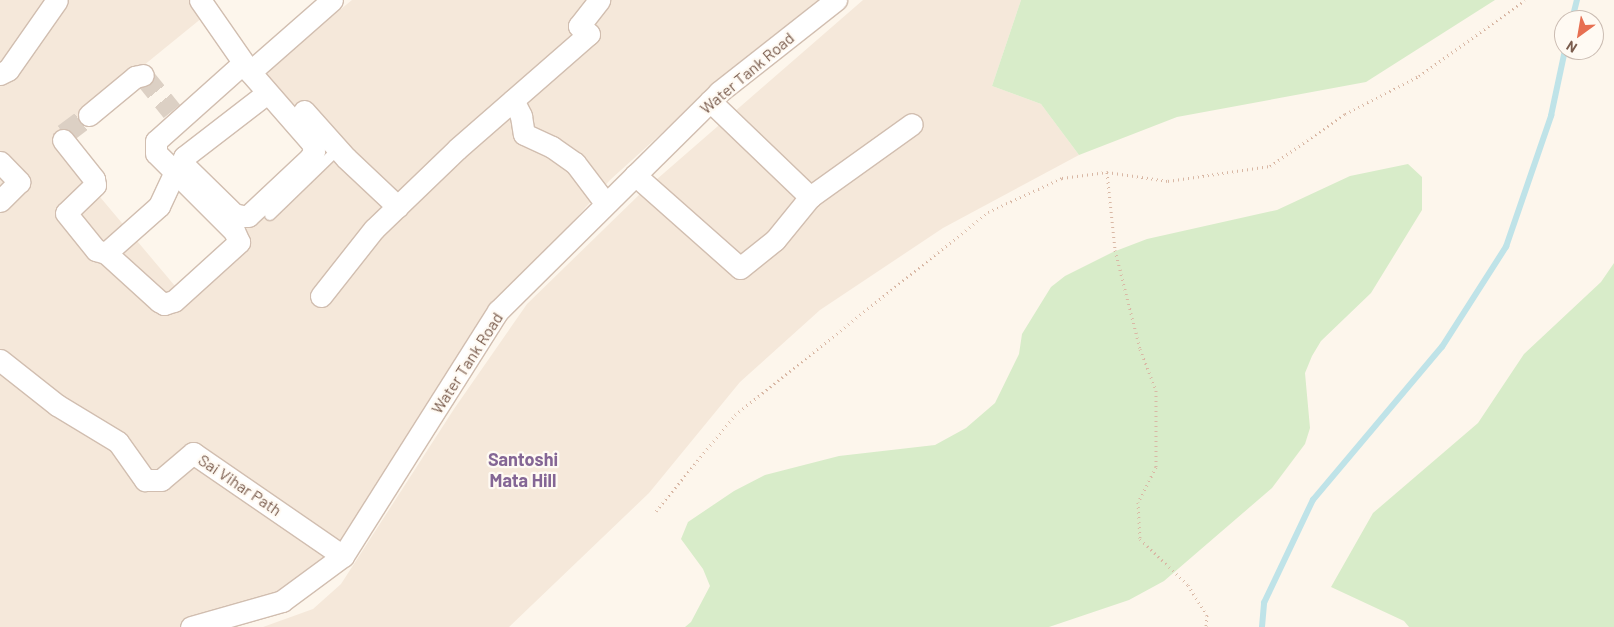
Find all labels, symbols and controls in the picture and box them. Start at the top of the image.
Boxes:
north arrow [1554,10,1604,60]
street label: Water Tank Road [696,28,798,118]
text: N [1563,38,1580,57]
street label: Water Tank Road [427,309,507,417]
district label: Santoshi Mata Hill [488,449,558,492]
street label: Sai Vihar Path [195,450,285,520]

